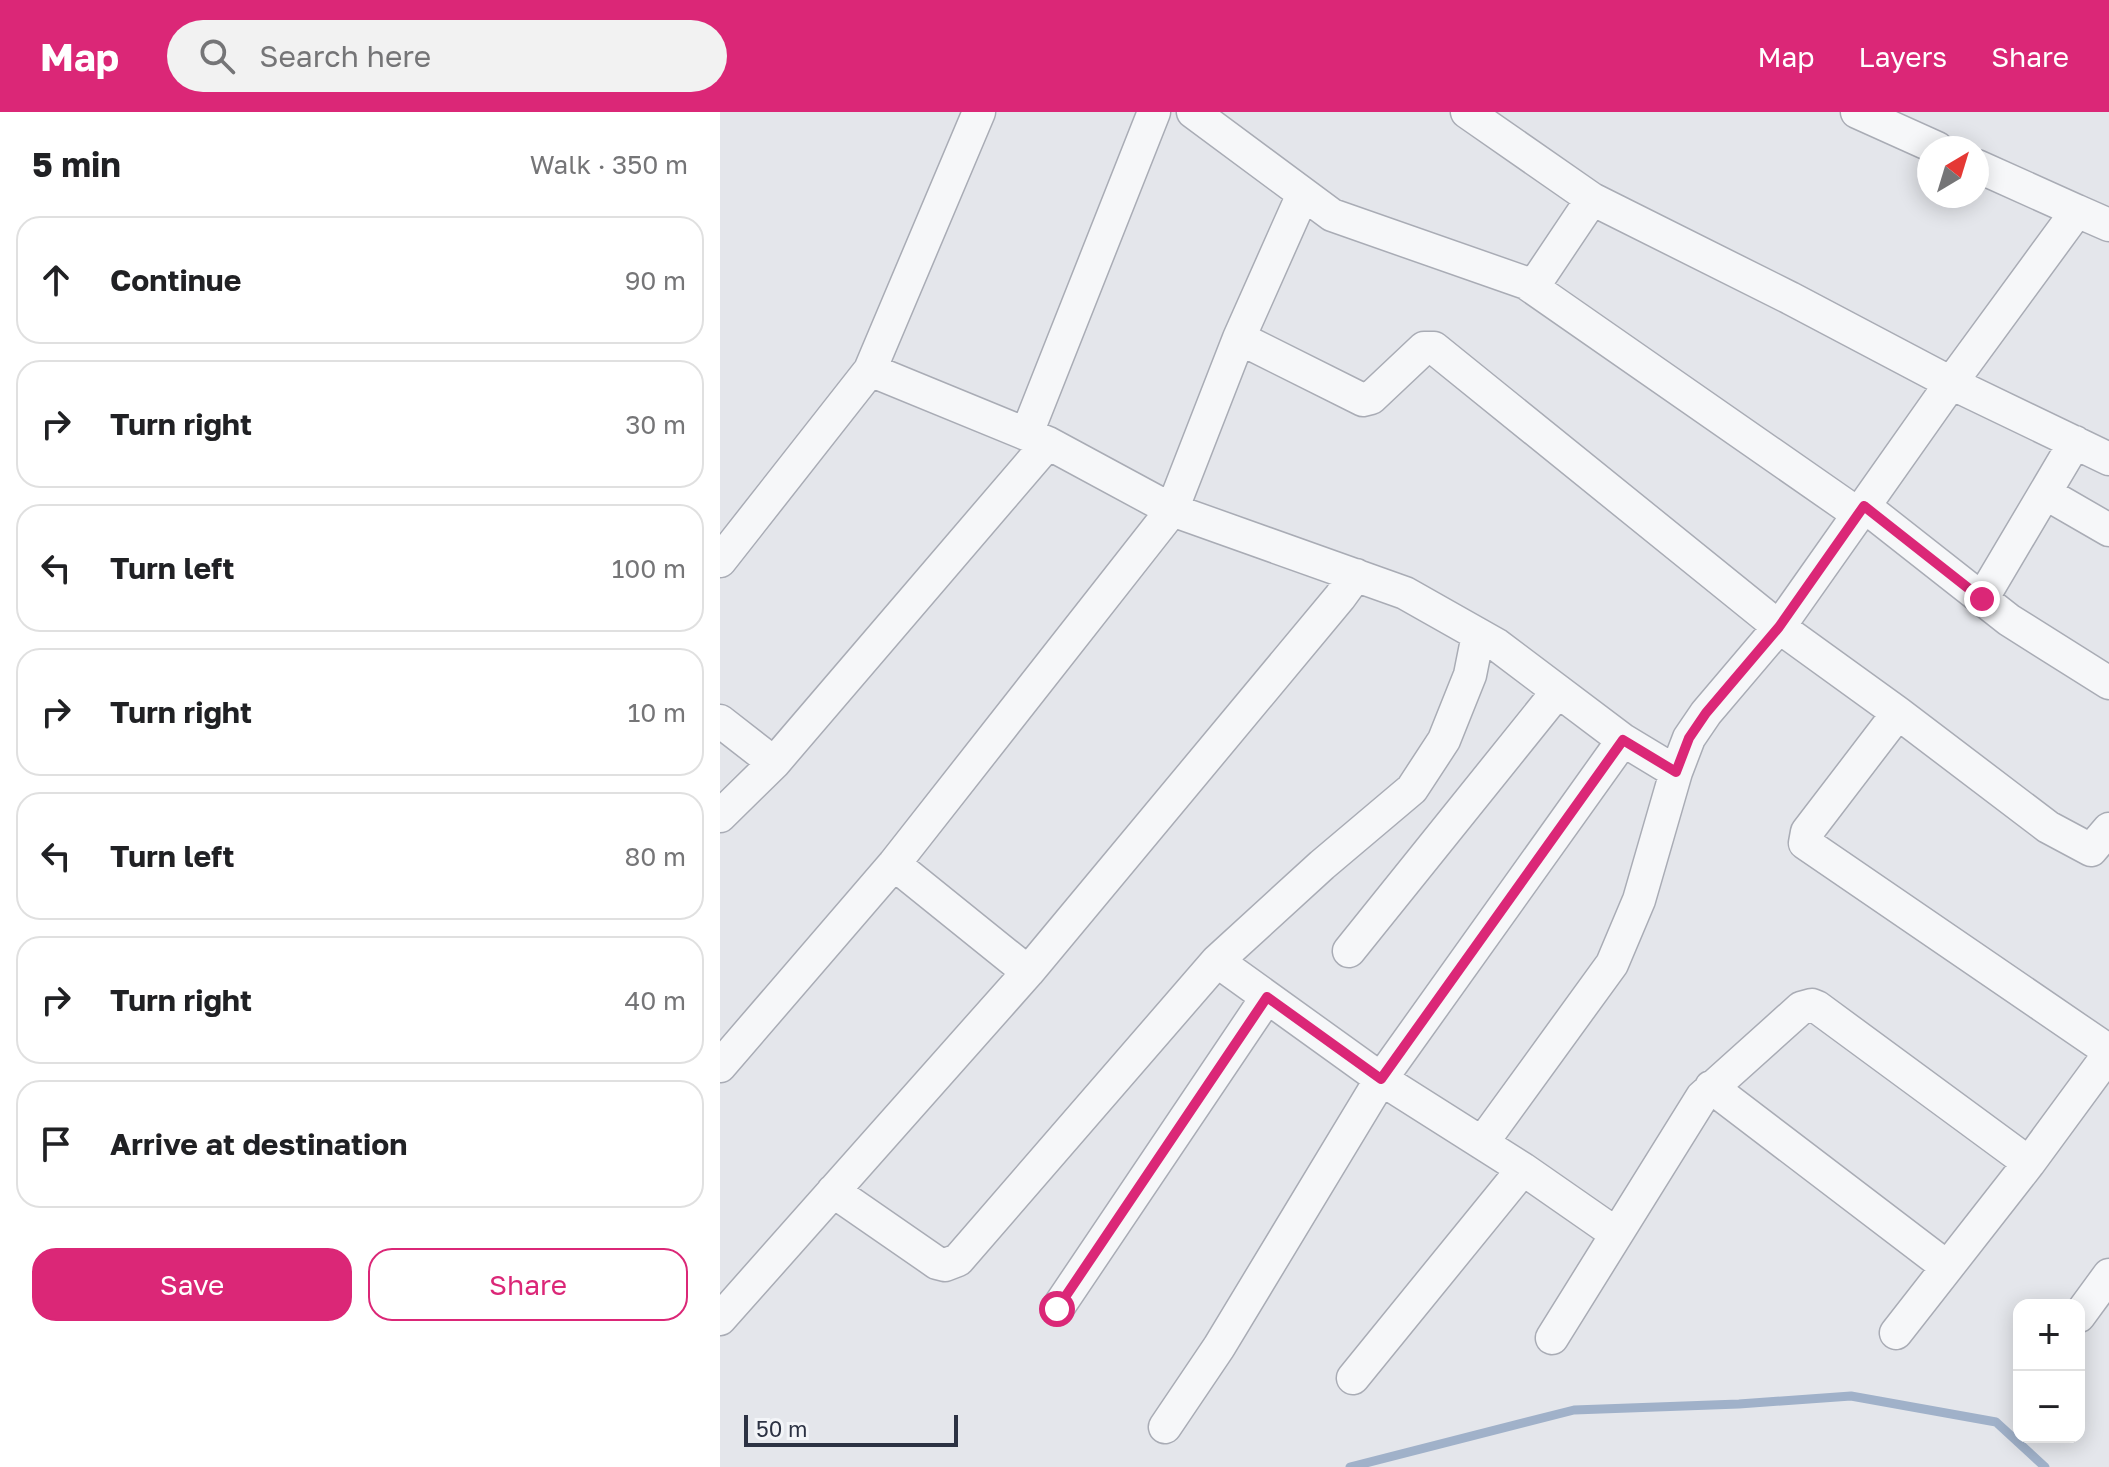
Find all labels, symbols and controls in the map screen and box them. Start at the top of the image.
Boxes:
search box [167,20,727,92]
text: Map [40,34,119,79]
icon: search [195,34,239,78]
text: Search here [259,38,431,74]
text: Map [1757,40,1815,73]
text: Layers [1859,40,1947,73]
text: Share [1991,40,2069,73]
north arrow [1917,136,1989,208]
text: 5 min [32,144,121,184]
text: Walk · 350 m [530,149,688,180]
icon: ahead [34,258,78,302]
text: Continue [110,262,241,298]
text: 90 m [625,265,686,296]
icon: right [34,402,78,446]
text: Turn right [110,406,252,442]
text: 30 m [625,409,686,440]
icon: left [34,546,78,590]
text: Turn left [110,550,235,586]
text: 100 m [612,553,686,584]
route end [1964,581,2000,617]
icon: right [34,690,78,734]
text: Turn right [110,694,252,730]
text: 10 m [628,697,686,728]
icon: left [34,834,78,878]
text: Turn left [110,838,235,874]
text: 80 m [625,841,686,872]
icon: right [34,978,78,1022]
text: Turn right [110,982,252,1018]
text: 40 m [625,985,686,1016]
icon: arrive [34,1122,78,1166]
text: Arrive at destination [110,1126,407,1162]
button: Save [32,1248,352,1321]
button: Share [368,1248,688,1321]
route start [1039,1291,1075,1327]
map controls [2013,1299,2085,1443]
button: + [2013,1299,2085,1371]
button: − [2013,1371,2085,1443]
scale bar [744,1411,958,1447]
text: 50 m [756,1415,807,1442]

